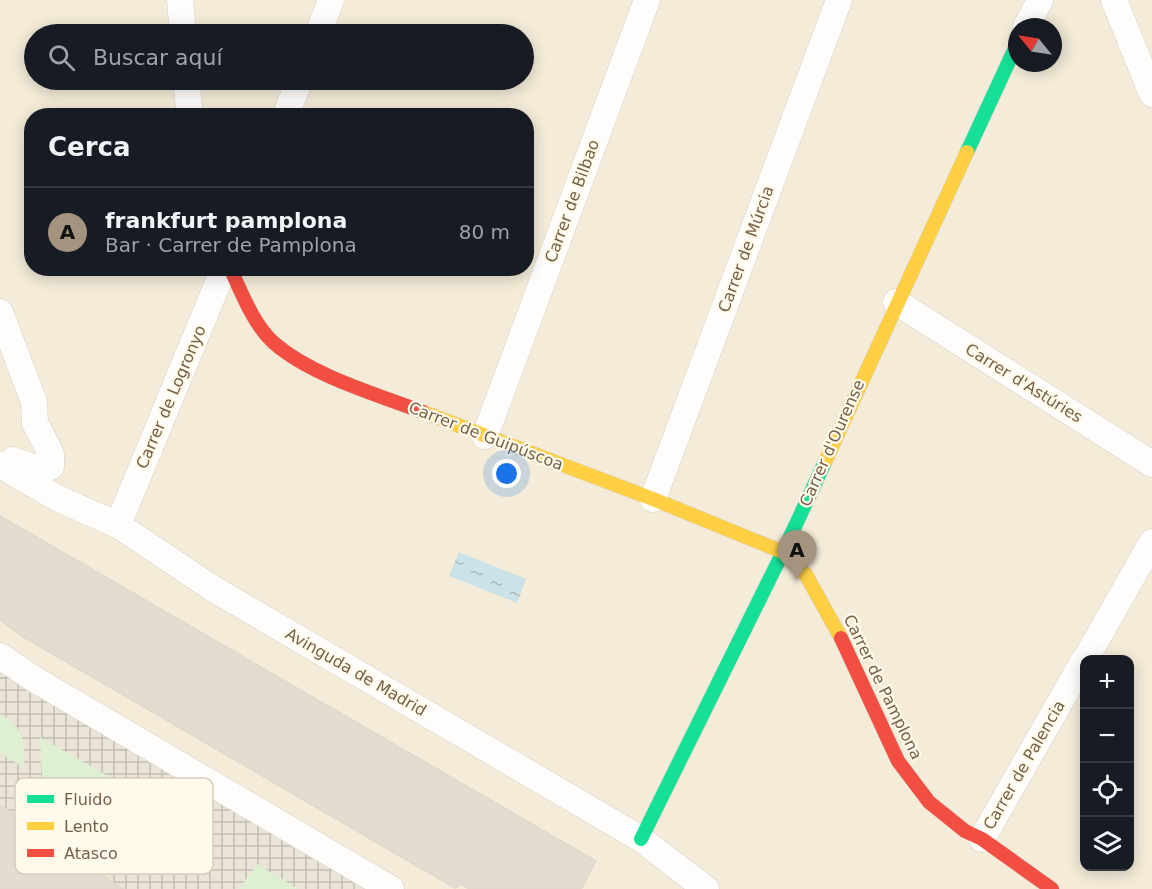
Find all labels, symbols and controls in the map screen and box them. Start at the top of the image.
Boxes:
north arrow [1008,18,1062,72]
search box [24,24,534,90]
icon: search [45,41,78,74]
text: Buscar aquí [93,45,223,70]
text: Cerca [48,132,131,162]
street label: Carrer de Bilbao [541,137,603,265]
street label: Carrer de Múrcia [714,183,778,315]
text: frankfurt pamplona [105,208,347,233]
text: A [60,220,75,244]
text: 80 m [459,220,510,244]
text: Bar · Carrer de Pamplona [105,233,357,257]
street label: Carrer de Logronyo [132,322,210,472]
street label: Carrer d'Astúries [962,339,1086,427]
street label: Carrer d'Ourense [796,377,868,509]
street label: Carrer de Guipúscoa [406,398,566,474]
your location [492,459,521,488]
pin: A [778,530,816,580]
street label: Carrer de Pamplona [840,611,926,763]
street label: Avinguda de Madrid [282,624,430,720]
map controls [1080,655,1134,871]
button: + [1080,655,1134,709]
street label: Carrer de Palencia [979,697,1069,833]
button: − [1080,709,1134,763]
button: locate [1080,763,1134,817]
legend [15,778,213,874]
text: Fluido [64,790,112,809]
text: Lento [64,817,109,836]
button: layers [1080,817,1134,871]
text: Atasco [64,844,118,863]

